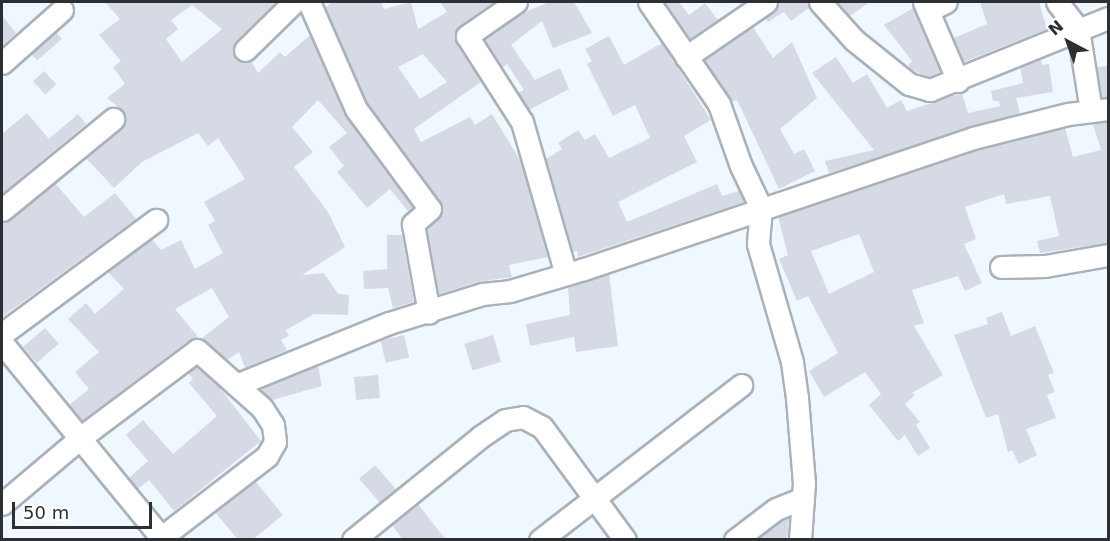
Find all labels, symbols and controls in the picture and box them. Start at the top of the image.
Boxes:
north arrow [1038,12,1098,72]
text: N [1045,16,1067,40]
scale bar [15,490,154,528]
text: 50 m [23,502,69,523]

